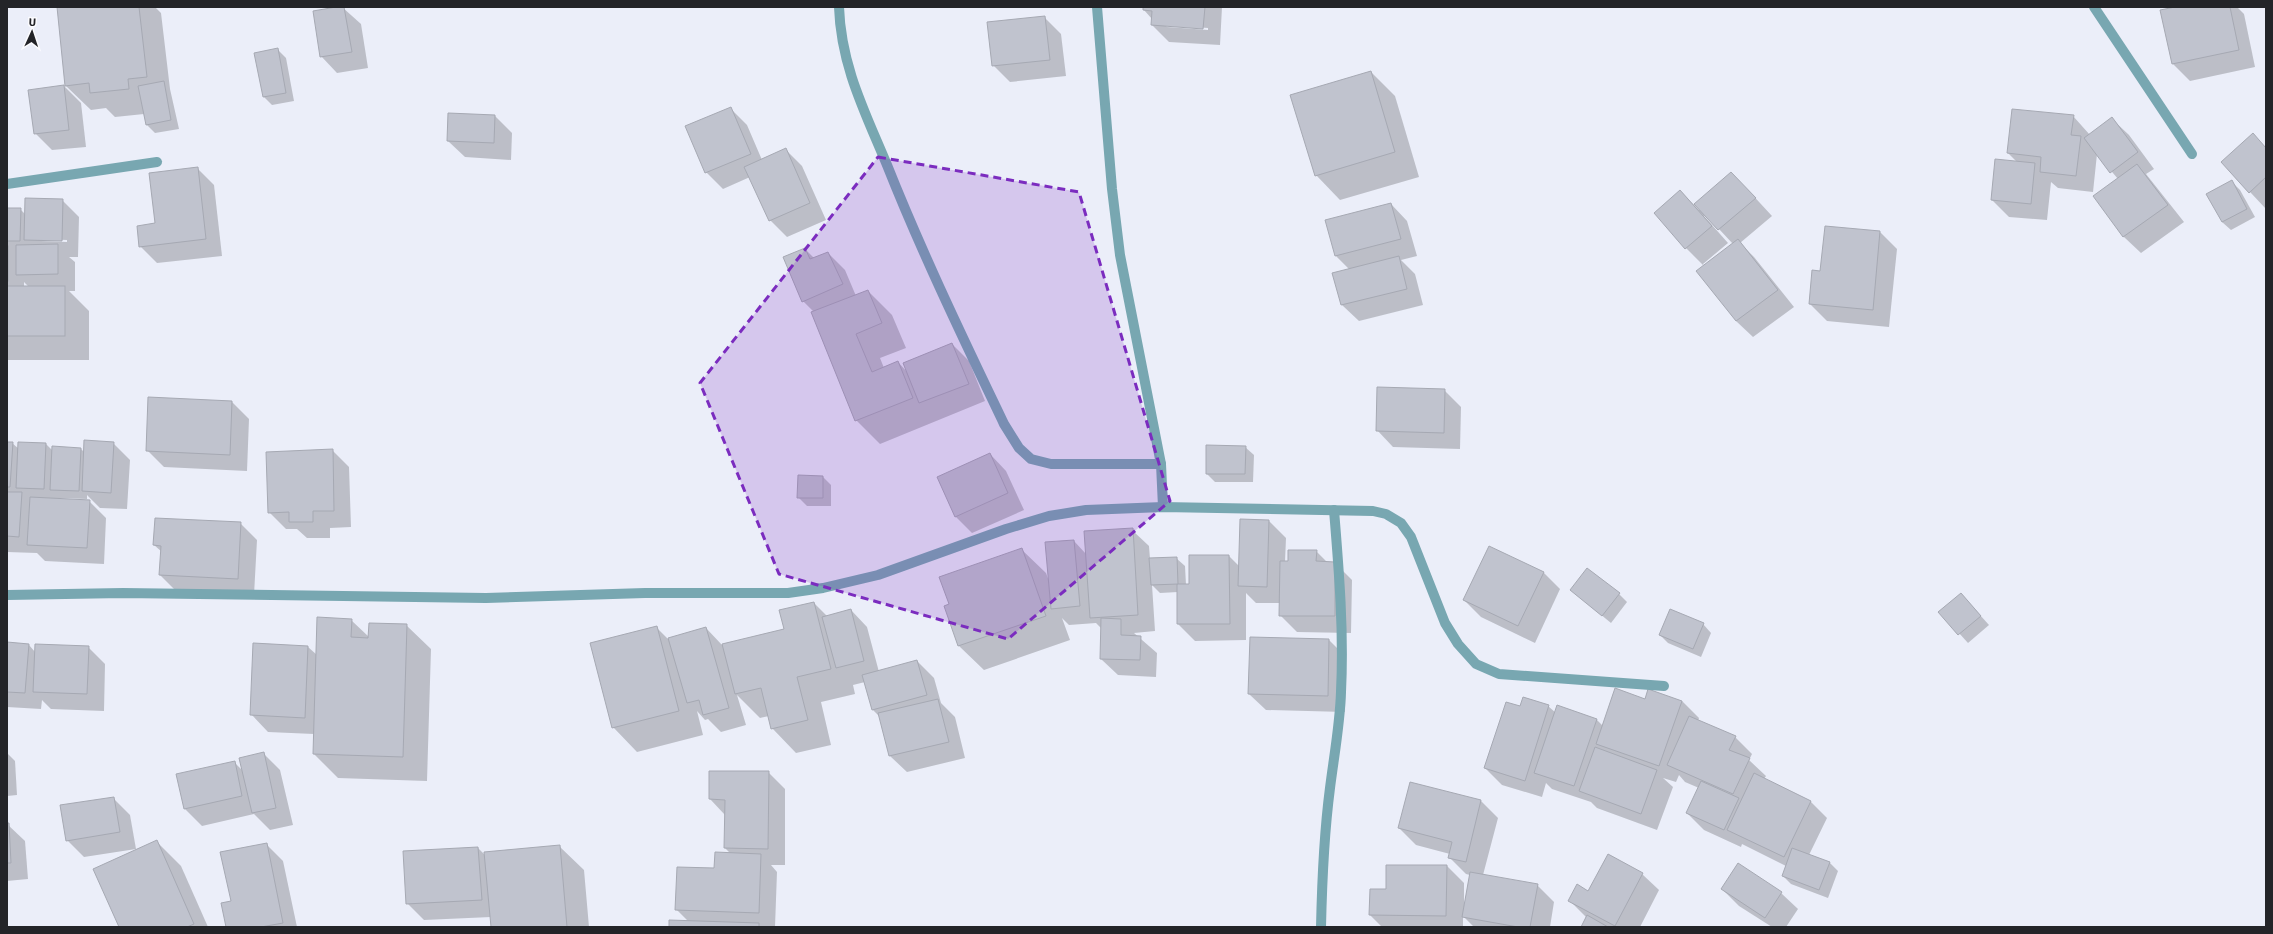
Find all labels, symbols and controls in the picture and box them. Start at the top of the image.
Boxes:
north arrow [12,12,52,52]
text: U [28,16,37,29]

